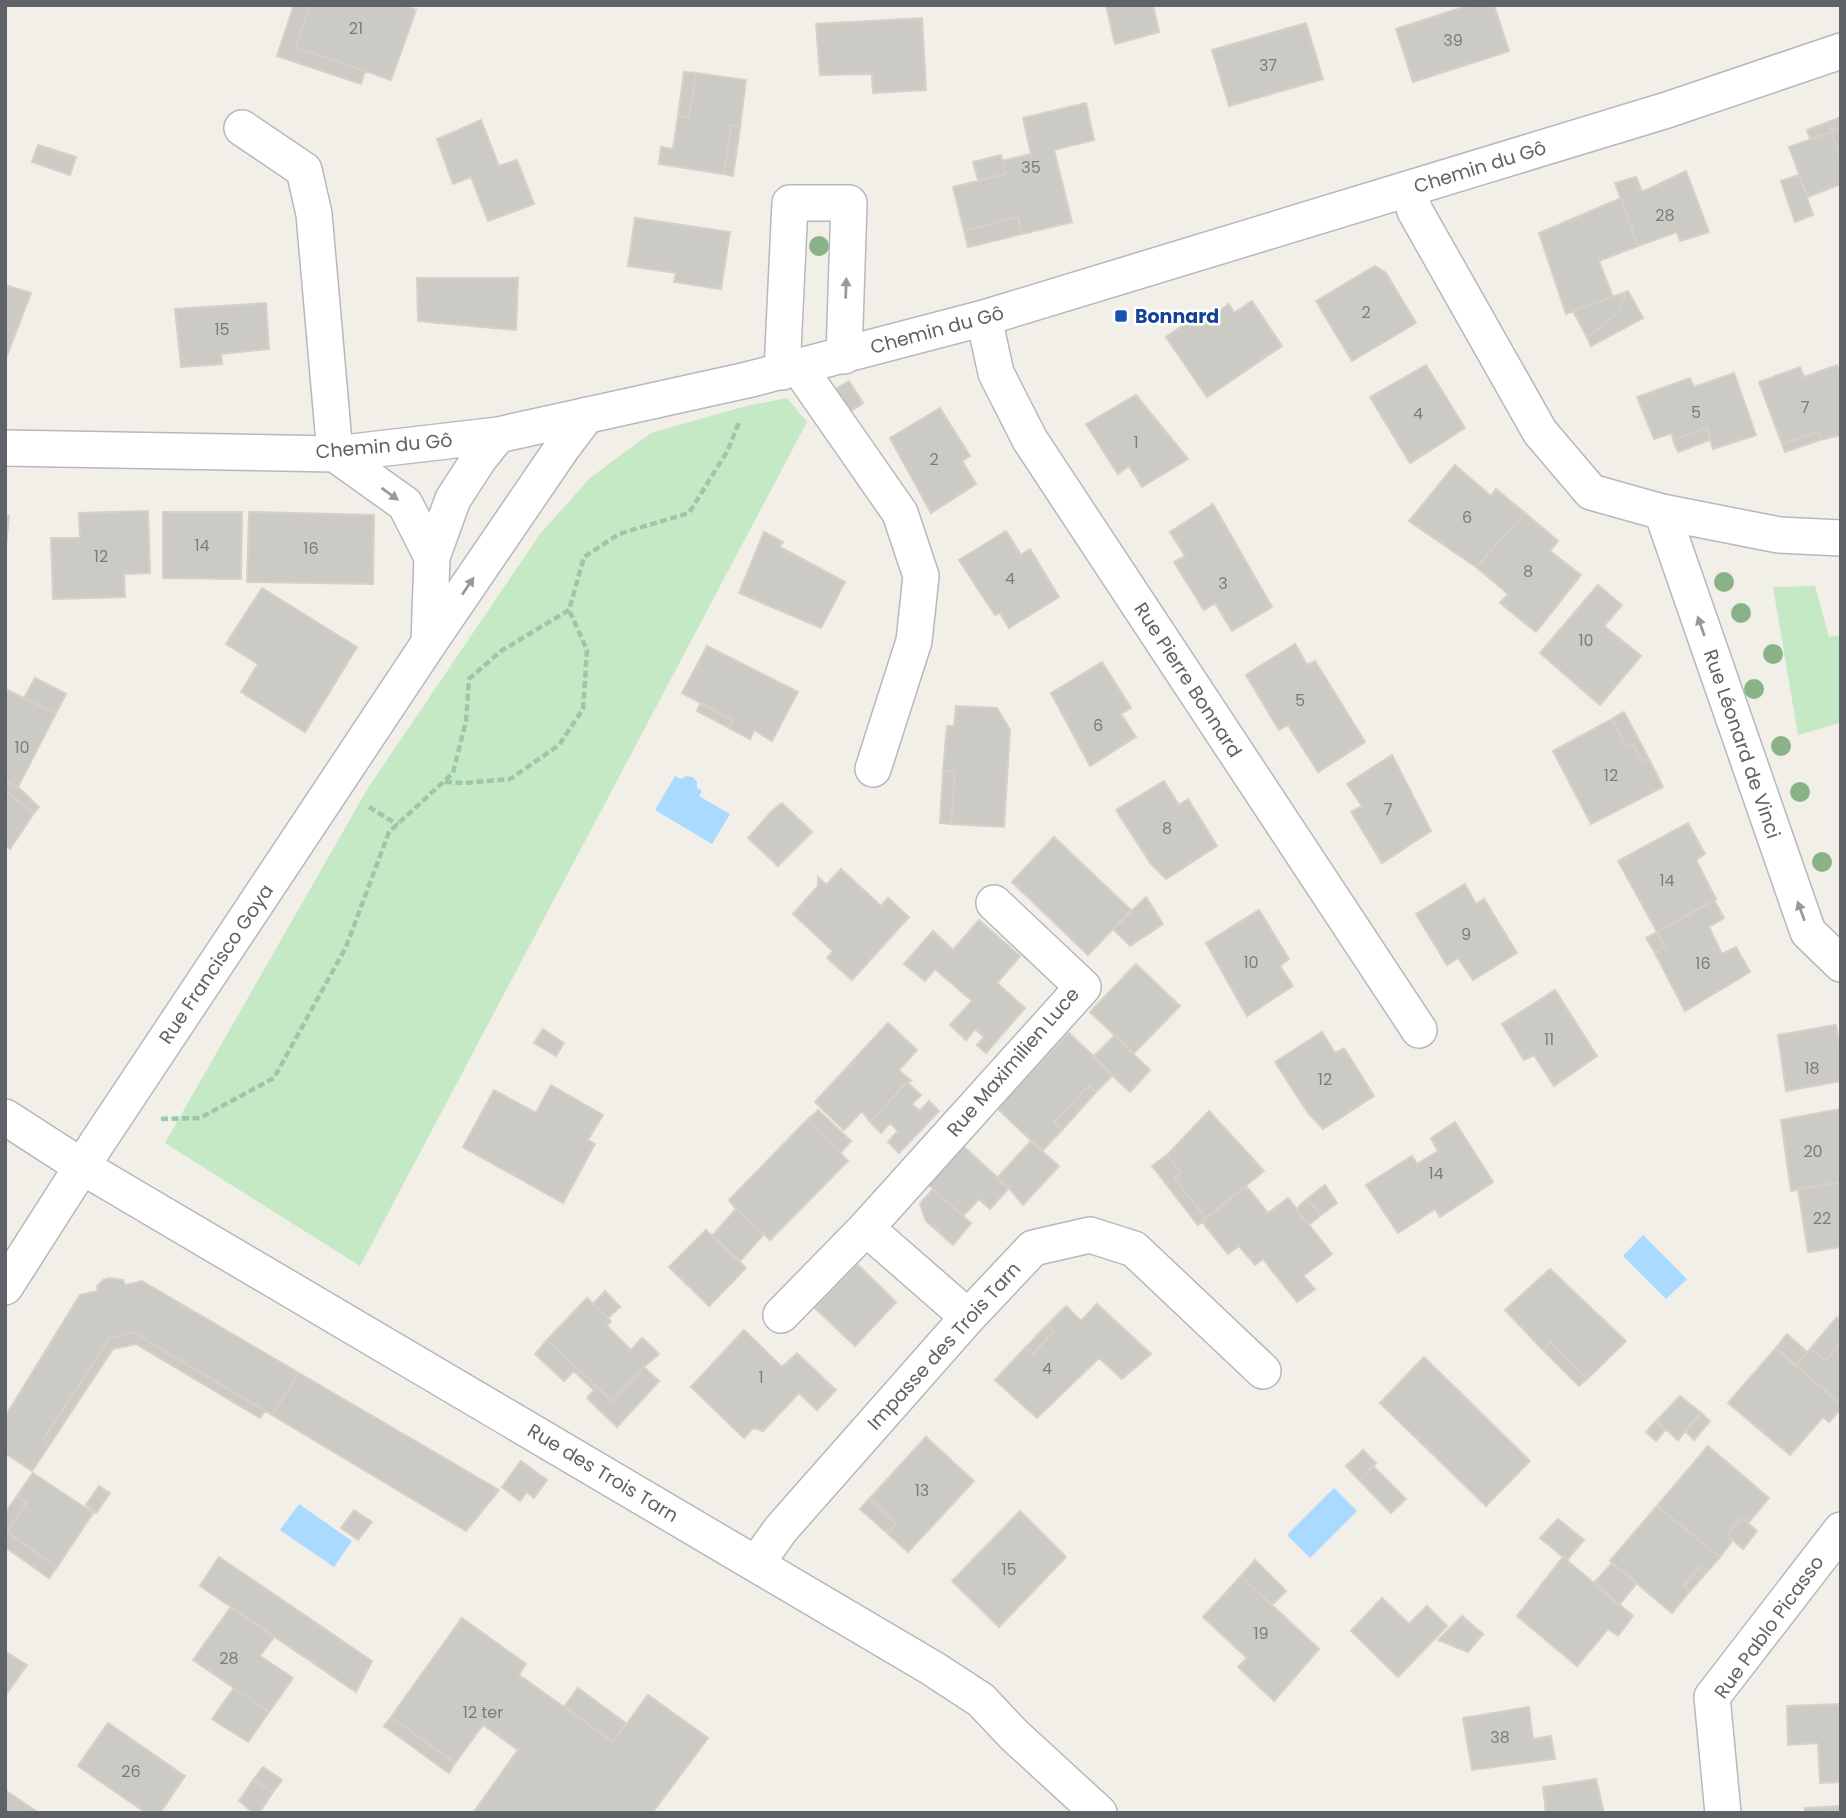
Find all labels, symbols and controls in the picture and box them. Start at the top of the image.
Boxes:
house number: 21 [349,17,363,40]
house number: 39 [1443,29,1463,52]
house number: 37 [1259,54,1277,77]
street label: Chemin du Gô [1410,134,1550,200]
house number: 35 [1021,156,1041,179]
house number: 28 [1655,204,1675,227]
one-way arrow [841,276,852,298]
street label: Chemin du Gô [867,299,1007,361]
house number: 2 [1361,301,1371,324]
place label: Bonnard [1135,303,1219,330]
marker: Bonnard [1113,308,1129,324]
house number: 15 [214,318,230,341]
house number: 7 [1801,396,1810,419]
house number: 5 [1691,401,1701,424]
house number: 4 [1413,402,1423,425]
street label: Chemin du Gô [315,427,453,465]
house number: 1 [1133,431,1139,454]
house number: 2 [929,448,939,471]
one-way arrow [381,487,399,501]
house number: 6 [1462,506,1472,529]
house number: 14 [194,534,210,557]
house number: 16 [303,537,319,560]
house number: 12 [94,545,108,568]
house number: 8 [1523,560,1533,583]
house number: 4 [1005,567,1015,590]
house number: 3 [1218,572,1228,595]
one-way arrow [461,577,474,596]
street label: Rue Pierre Bonnard [1128,597,1248,763]
one-way arrow [1695,616,1706,637]
house number: 10 [1578,629,1594,652]
street label: Rue Léonard de Vinci [1697,646,1787,842]
house number: 5 [1295,689,1305,712]
house number: 6 [1093,714,1103,737]
house number: 10 [14,736,30,759]
house number: 12 [1604,764,1618,787]
house number: 7 [1384,798,1393,821]
house number: 8 [1162,817,1172,840]
house number: 14 [1659,869,1675,892]
street label: Rue Francisco Goya [152,879,280,1049]
one-way arrow [1795,900,1806,921]
house number: 9 [1461,923,1471,946]
house number: 10 [1243,951,1259,974]
house number: 16 [1695,952,1711,975]
street label: Rue Maximilien Luce [941,982,1085,1142]
house number: 11 [1544,1028,1554,1051]
house number: 18 [1804,1057,1820,1080]
house number: 12 [1318,1068,1332,1091]
house number: 20 [1803,1140,1823,1163]
house number: 14 [1428,1162,1444,1185]
house number: 22 [1813,1207,1831,1230]
street label: Impasse des Trois Tarn [861,1256,1027,1436]
house number: 4 [1042,1357,1052,1380]
house number: 1 [758,1366,764,1389]
street label: Rue des Trois Tarn [522,1417,684,1529]
house number: 13 [915,1479,929,1502]
street label: Rue Pablo Picasso [1708,1550,1830,1704]
house number: 15 [1001,1558,1017,1581]
house number: 19 [1253,1622,1269,1645]
house number: 28 [219,1647,239,1670]
house number: 12 ter [463,1701,503,1724]
house number: 38 [1490,1726,1510,1749]
house number: 26 [121,1760,141,1783]

